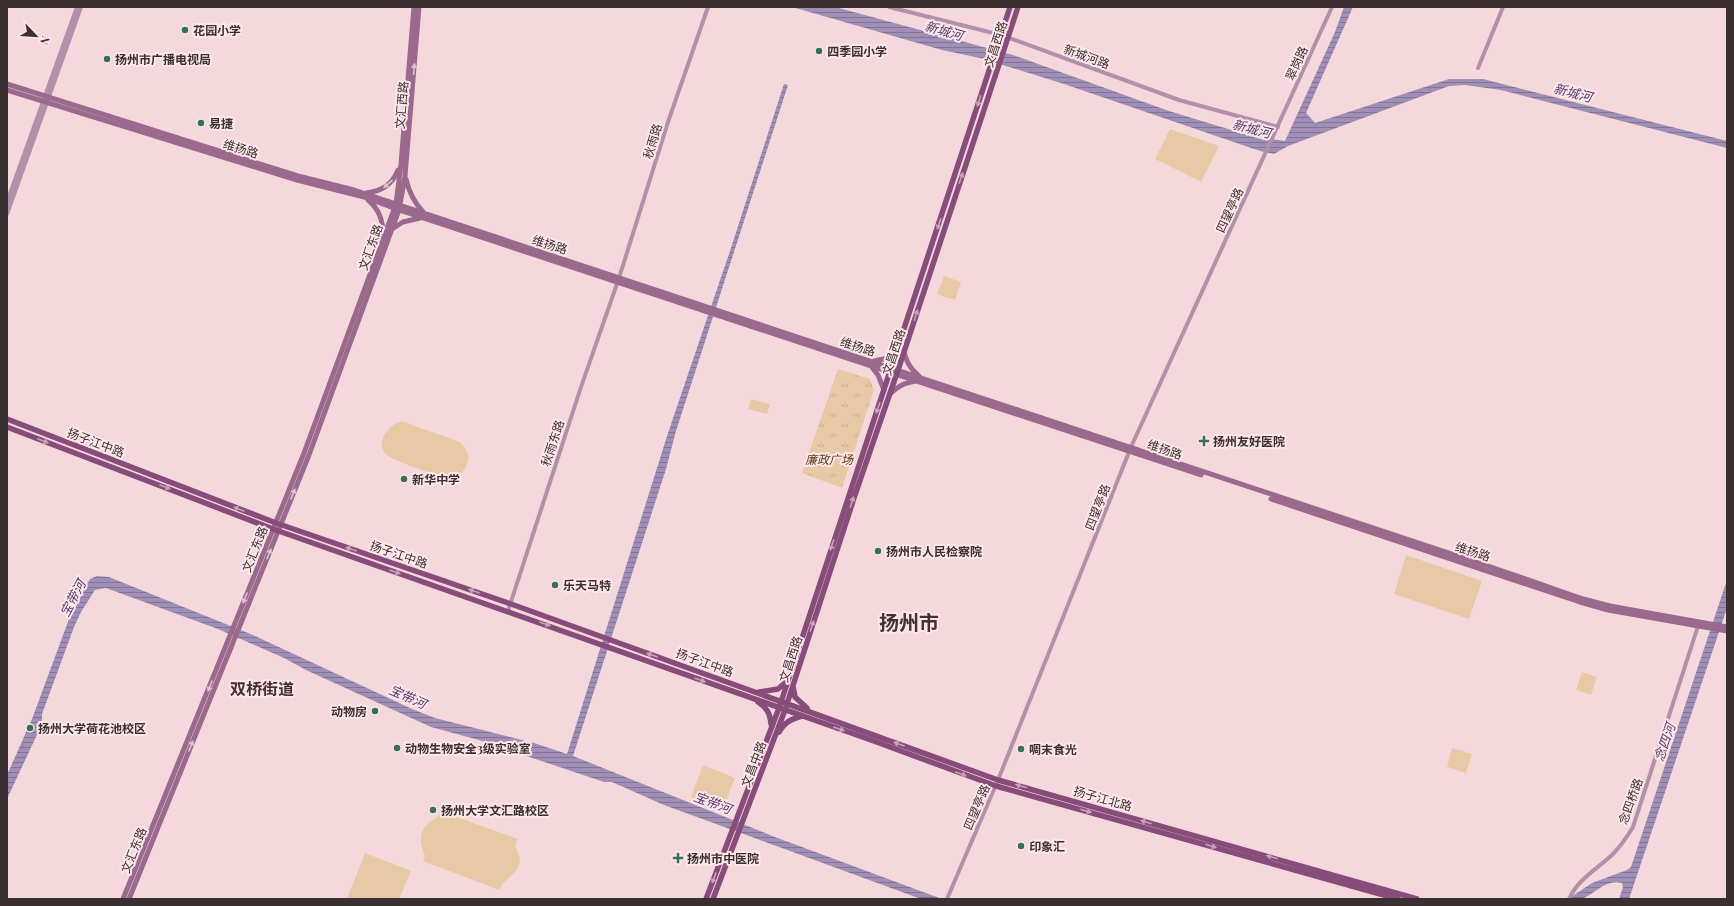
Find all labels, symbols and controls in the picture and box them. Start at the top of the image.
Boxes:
north arrow [16,16,56,56]
water label: 新城河 [923,16,968,44]
street label: 文昌西路 [980,19,1010,69]
place label: 花园小学 [193,22,241,38]
marker: 花园小学 [180,25,190,35]
text: N [37,34,54,47]
street label: 新城河路 [1062,40,1112,72]
place label: 四季园小学 [827,43,887,59]
street label: 翠岗路 [1281,43,1311,83]
marker: 四季园小学 [814,46,824,56]
place label: 扬州市广播电视局 [115,51,211,67]
marker: 扬州市广播电视局 [102,54,112,64]
one-way arrow [411,63,418,75]
water label: 新城河 [1552,79,1597,106]
street label: 文汇西路 [391,80,411,130]
one-way arrow [976,95,982,107]
place label: 易捷 [209,115,233,131]
water label: 新城河 [1231,115,1276,142]
marker: 易捷 [196,118,206,128]
street label: 秋雨路 [639,121,665,161]
street label: 维扬路 [221,135,261,161]
one-way arrow [959,172,965,184]
one-way arrow [383,180,393,189]
street label: 四望亭路 [1212,185,1246,235]
one-way arrow [935,219,941,231]
street label: 文汇东路 [354,222,386,272]
street label: 维扬路 [530,231,570,257]
one-way arrow [913,308,919,320]
street label: 文昌西路 [878,327,908,377]
street label: 维扬路 [838,333,878,359]
one-way arrow [874,403,880,415]
street label: 秋雨东路 [537,418,567,468]
street label: 扬子江中路 [65,424,127,460]
place label: 扬州友好医院 [1213,433,1285,449]
marker: 扬州友好医院 [1198,435,1210,447]
street label: 维扬路 [1145,436,1185,462]
one-way arrow [38,438,50,444]
park label: 廉政广场 [805,451,854,467]
place label: 新华中学 [412,471,460,487]
marker: 新华中学 [399,474,409,484]
street label: 四望亭路 [1081,482,1113,532]
one-way arrow [159,485,171,491]
one-way arrow [291,488,297,500]
one-way arrow [850,496,856,508]
one-way arrow [233,506,245,512]
street label: 文汇东路 [238,524,270,574]
street label: 扬子江中路 [368,537,430,571]
street label: 维扬路 [1453,538,1493,564]
one-way arrow [829,539,835,551]
place label: 扬州市人民检察院 [886,543,982,559]
one-way arrow [344,546,356,552]
marker: 扬州市人民检察院 [873,546,883,556]
one-way arrow [267,548,273,560]
one-way arrow [389,569,401,575]
water label: 宝带河 [55,574,90,619]
place label: 乐天马特 [563,577,611,593]
marker: 乐天马特 [550,580,560,590]
one-way arrow [467,588,479,594]
one-way arrow [242,593,248,605]
district label: 扬州市 [879,608,939,635]
one-way arrow [809,620,815,632]
one-way arrow [539,622,551,628]
street label: 文昌西路 [775,634,805,684]
street label: 扬子江中路 [674,644,736,680]
one-way arrow [646,652,658,658]
one-way arrow [694,677,706,683]
district label: 双桥街道 [230,678,294,699]
water label: 宝带河 [387,680,432,713]
one-way arrow [206,681,212,693]
place label: 动物房 [331,703,367,719]
marker: 动物房 [370,706,380,716]
water label: 念四河 [1650,718,1679,763]
place label: 扬州大学荷花池校区 [38,720,146,736]
marker: 扬州大学荷花池校区 [25,723,35,733]
one-way arrow [834,726,846,732]
street label: 文昌中路 [737,739,769,789]
one-way arrow [189,740,195,752]
place label: 动物生物安全3级实验室 [405,740,531,756]
one-way arrow [892,740,904,746]
place label: 啁末食光 [1029,741,1077,757]
marker: 动物生物安全3级实验室 [392,743,402,753]
marker: 啁末食光 [1016,744,1026,754]
one-way arrow [956,771,968,777]
street label: 念四桥路 [1614,776,1646,826]
street label: 四望亭路 [959,782,993,832]
street label: 扬子江北路 [1072,782,1134,814]
one-way arrow [1015,783,1027,789]
water label: 宝带河 [692,787,737,818]
place label: 扬州大学文汇路校区 [441,802,549,818]
marker: 扬州大学文汇路校区 [428,805,438,815]
one-way arrow [1080,808,1092,814]
one-way arrow [1140,819,1152,825]
street label: 文汇东路 [117,825,149,875]
place label: 印象汇 [1029,838,1065,854]
marker: 印象汇 [1016,841,1026,851]
one-way arrow [1205,843,1217,849]
place label: 扬州市中医院 [687,850,759,866]
marker: 扬州市中医院 [672,852,684,864]
one-way arrow [1265,854,1277,860]
one-way arrow [710,873,716,885]

